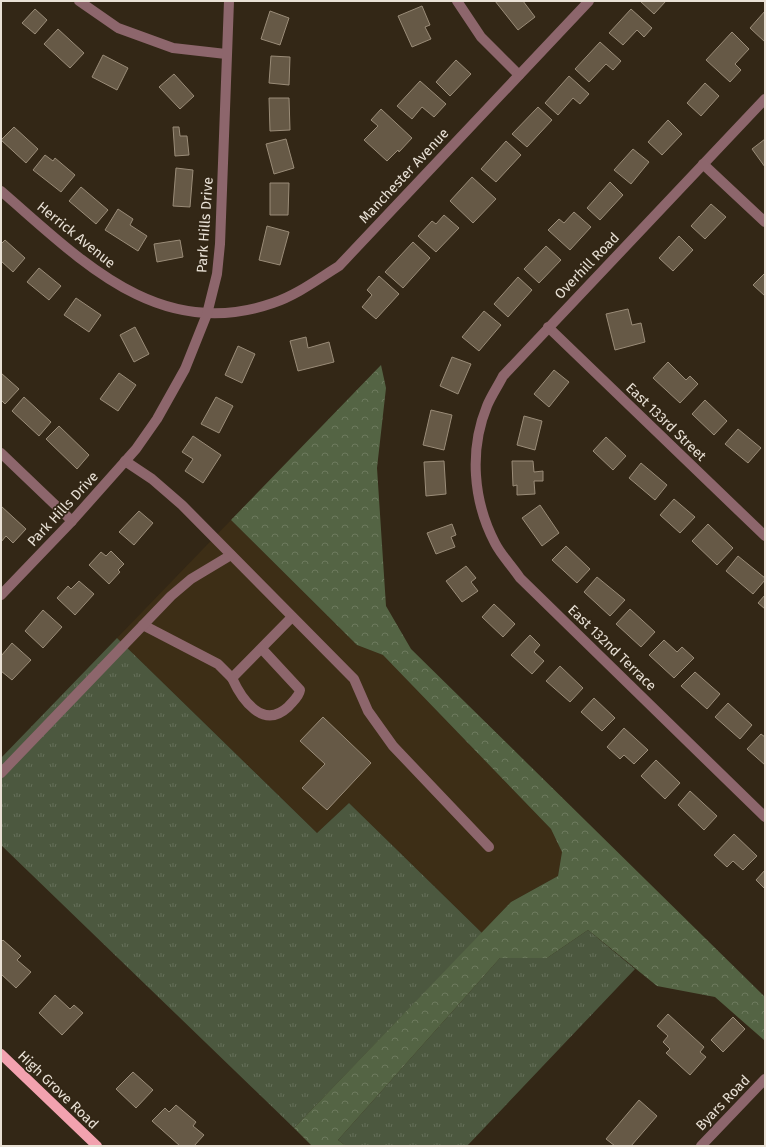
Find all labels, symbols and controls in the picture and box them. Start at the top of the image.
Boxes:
street label: Manchester Avenue [356,125,452,227]
street label: Park Hills Drive [193,177,217,273]
street label: Herrick Avenue [33,198,119,272]
street label: Overhill Road [551,229,623,303]
street label: East 133rd Street [622,379,710,465]
street label: Park Hills Drive [24,468,102,550]
street label: East 132nd Terrace [564,601,660,695]
street label: High Grove Road [14,1047,102,1133]
street label: Byars Road [692,1072,754,1134]

